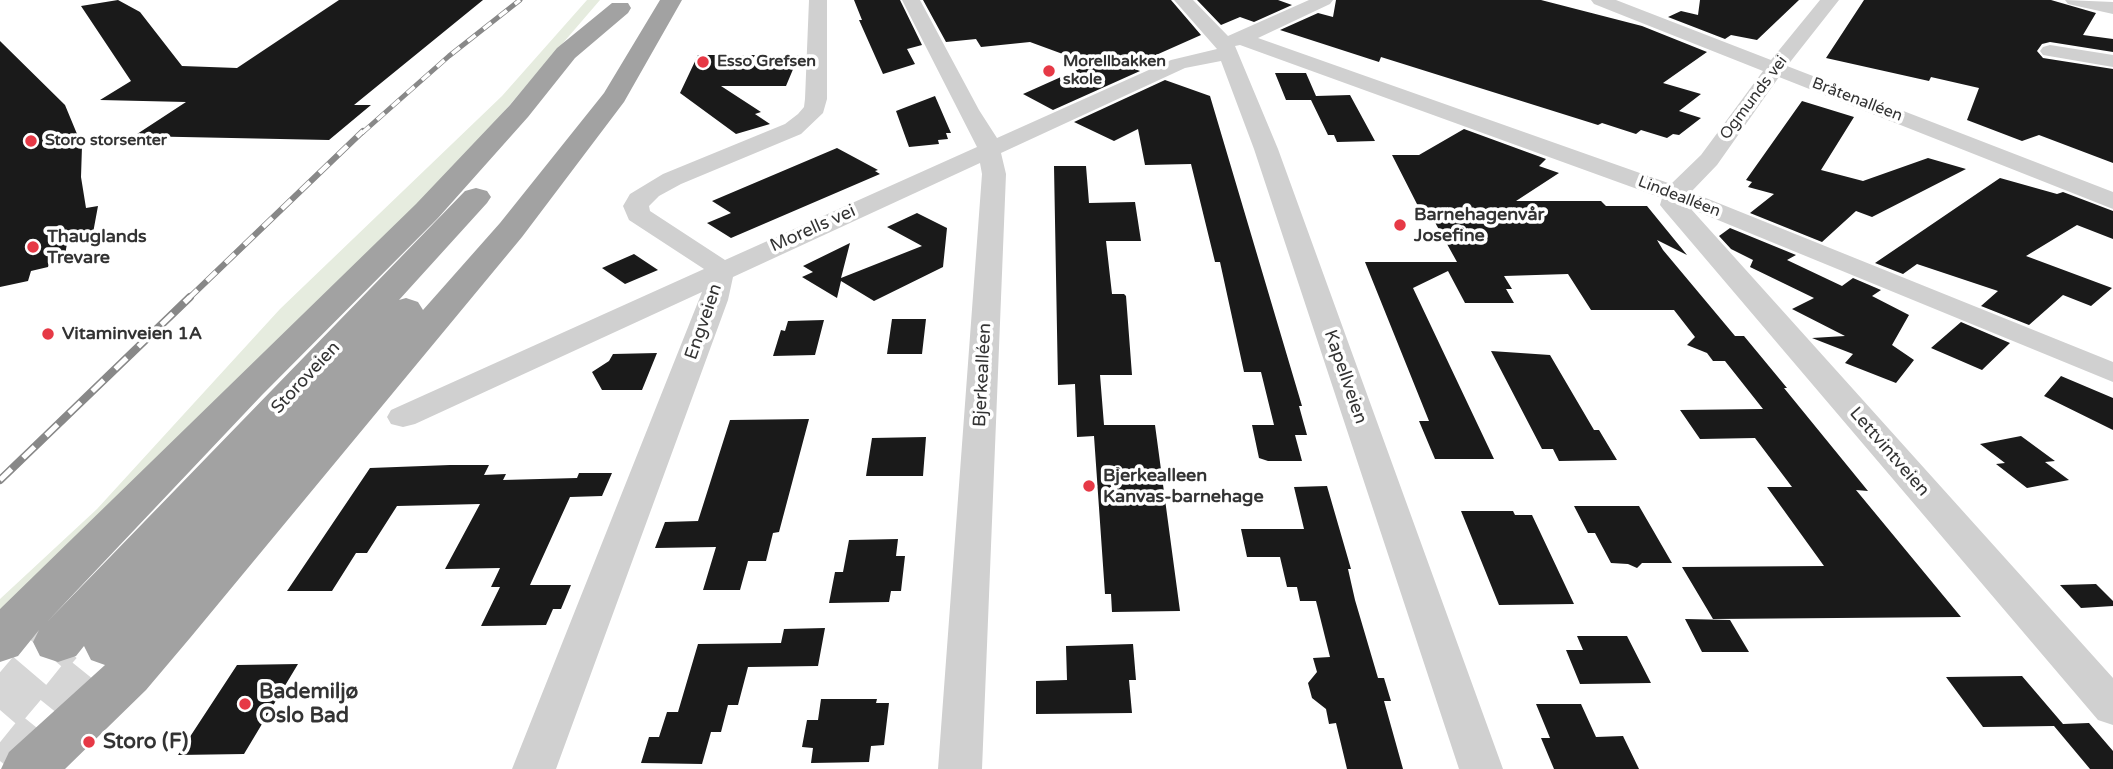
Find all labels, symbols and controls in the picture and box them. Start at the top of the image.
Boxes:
place label: Esso Grefsen [717,52,816,72]
place label: Morellbakken skole [1063,52,1166,90]
street label: Ogmunds vei [1716,52,1792,144]
marker: Esso Grefsen [695,54,711,70]
marker: Morellbakken skole [1041,63,1057,79]
street label: Bråtenalléen [1809,74,1905,126]
place label: Storo storsenter [45,131,167,151]
marker: Storo storsenter [23,133,39,149]
street label: Lindealléen [1635,172,1723,222]
street label: Morells vei [767,201,859,257]
place label: Barnehagenvår Josefine [1414,204,1544,246]
marker: Barnehagenvår Josefine [1392,217,1408,233]
place label: Thauglands Trevare [47,226,147,268]
marker: Thauglands Trevare [25,239,41,255]
street label: Engveien [681,281,727,363]
street label: Bjerkealléen [969,322,997,428]
place label: Vitaminveien 1A [62,323,202,345]
marker: Vitaminveien 1A [40,326,56,342]
street label: Kapellveien [1319,327,1371,427]
street label: Storoveien [267,337,345,419]
street label: Lettvintveien [1844,403,1934,501]
place label: Bjerkealleen Kanvas-barnehage [1103,465,1264,508]
marker: Bjerkealleen Kanvas-barnehage [1081,478,1097,494]
place label: Bademiljø Oslo Bad [259,679,358,729]
marker: Bademiljø Oslo Bad [237,696,253,712]
place label: Storo (F) [103,729,188,755]
marker: Storo (F) [81,734,97,750]

